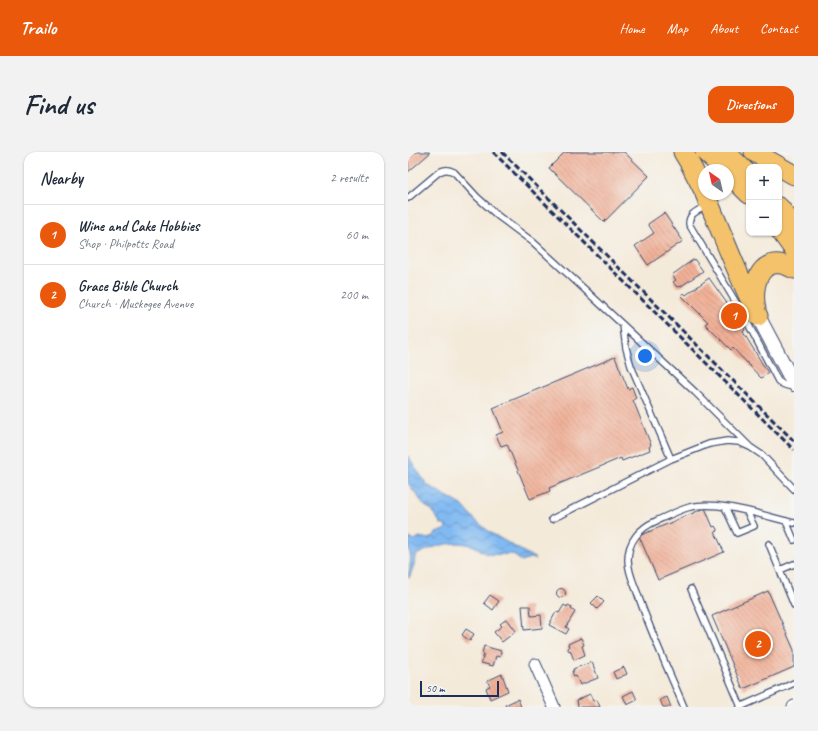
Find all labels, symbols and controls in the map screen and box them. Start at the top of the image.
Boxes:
text: Trailo [20,16,56,40]
text: Home [619,20,645,37]
text: Map [667,20,688,37]
text: About [710,20,738,37]
text: Contact [760,20,798,37]
button: Directions [708,86,794,123]
text: Find us [24,87,94,122]
north arrow [698,164,734,200]
map controls [746,164,782,236]
button: + [746,164,782,200]
text: Nearby [40,168,83,189]
text: 2 results [330,170,368,186]
button: − [746,200,782,236]
text: Wine and Cake Hobbies [78,217,199,236]
text: 1 [50,227,56,243]
text: 60 m [346,227,368,243]
text: Shop · Philpotts Road [78,236,174,252]
text: Grace Bible Church [78,277,178,296]
text: 2 [50,287,56,303]
text: 200 m [340,287,368,303]
text: Church · Muskogee Avenue [78,296,193,312]
pin: 1 [721,301,747,331]
your location [635,346,655,366]
pin: 2 [745,629,771,659]
scale bar [420,679,499,698]
text: 50 m [426,681,445,695]

